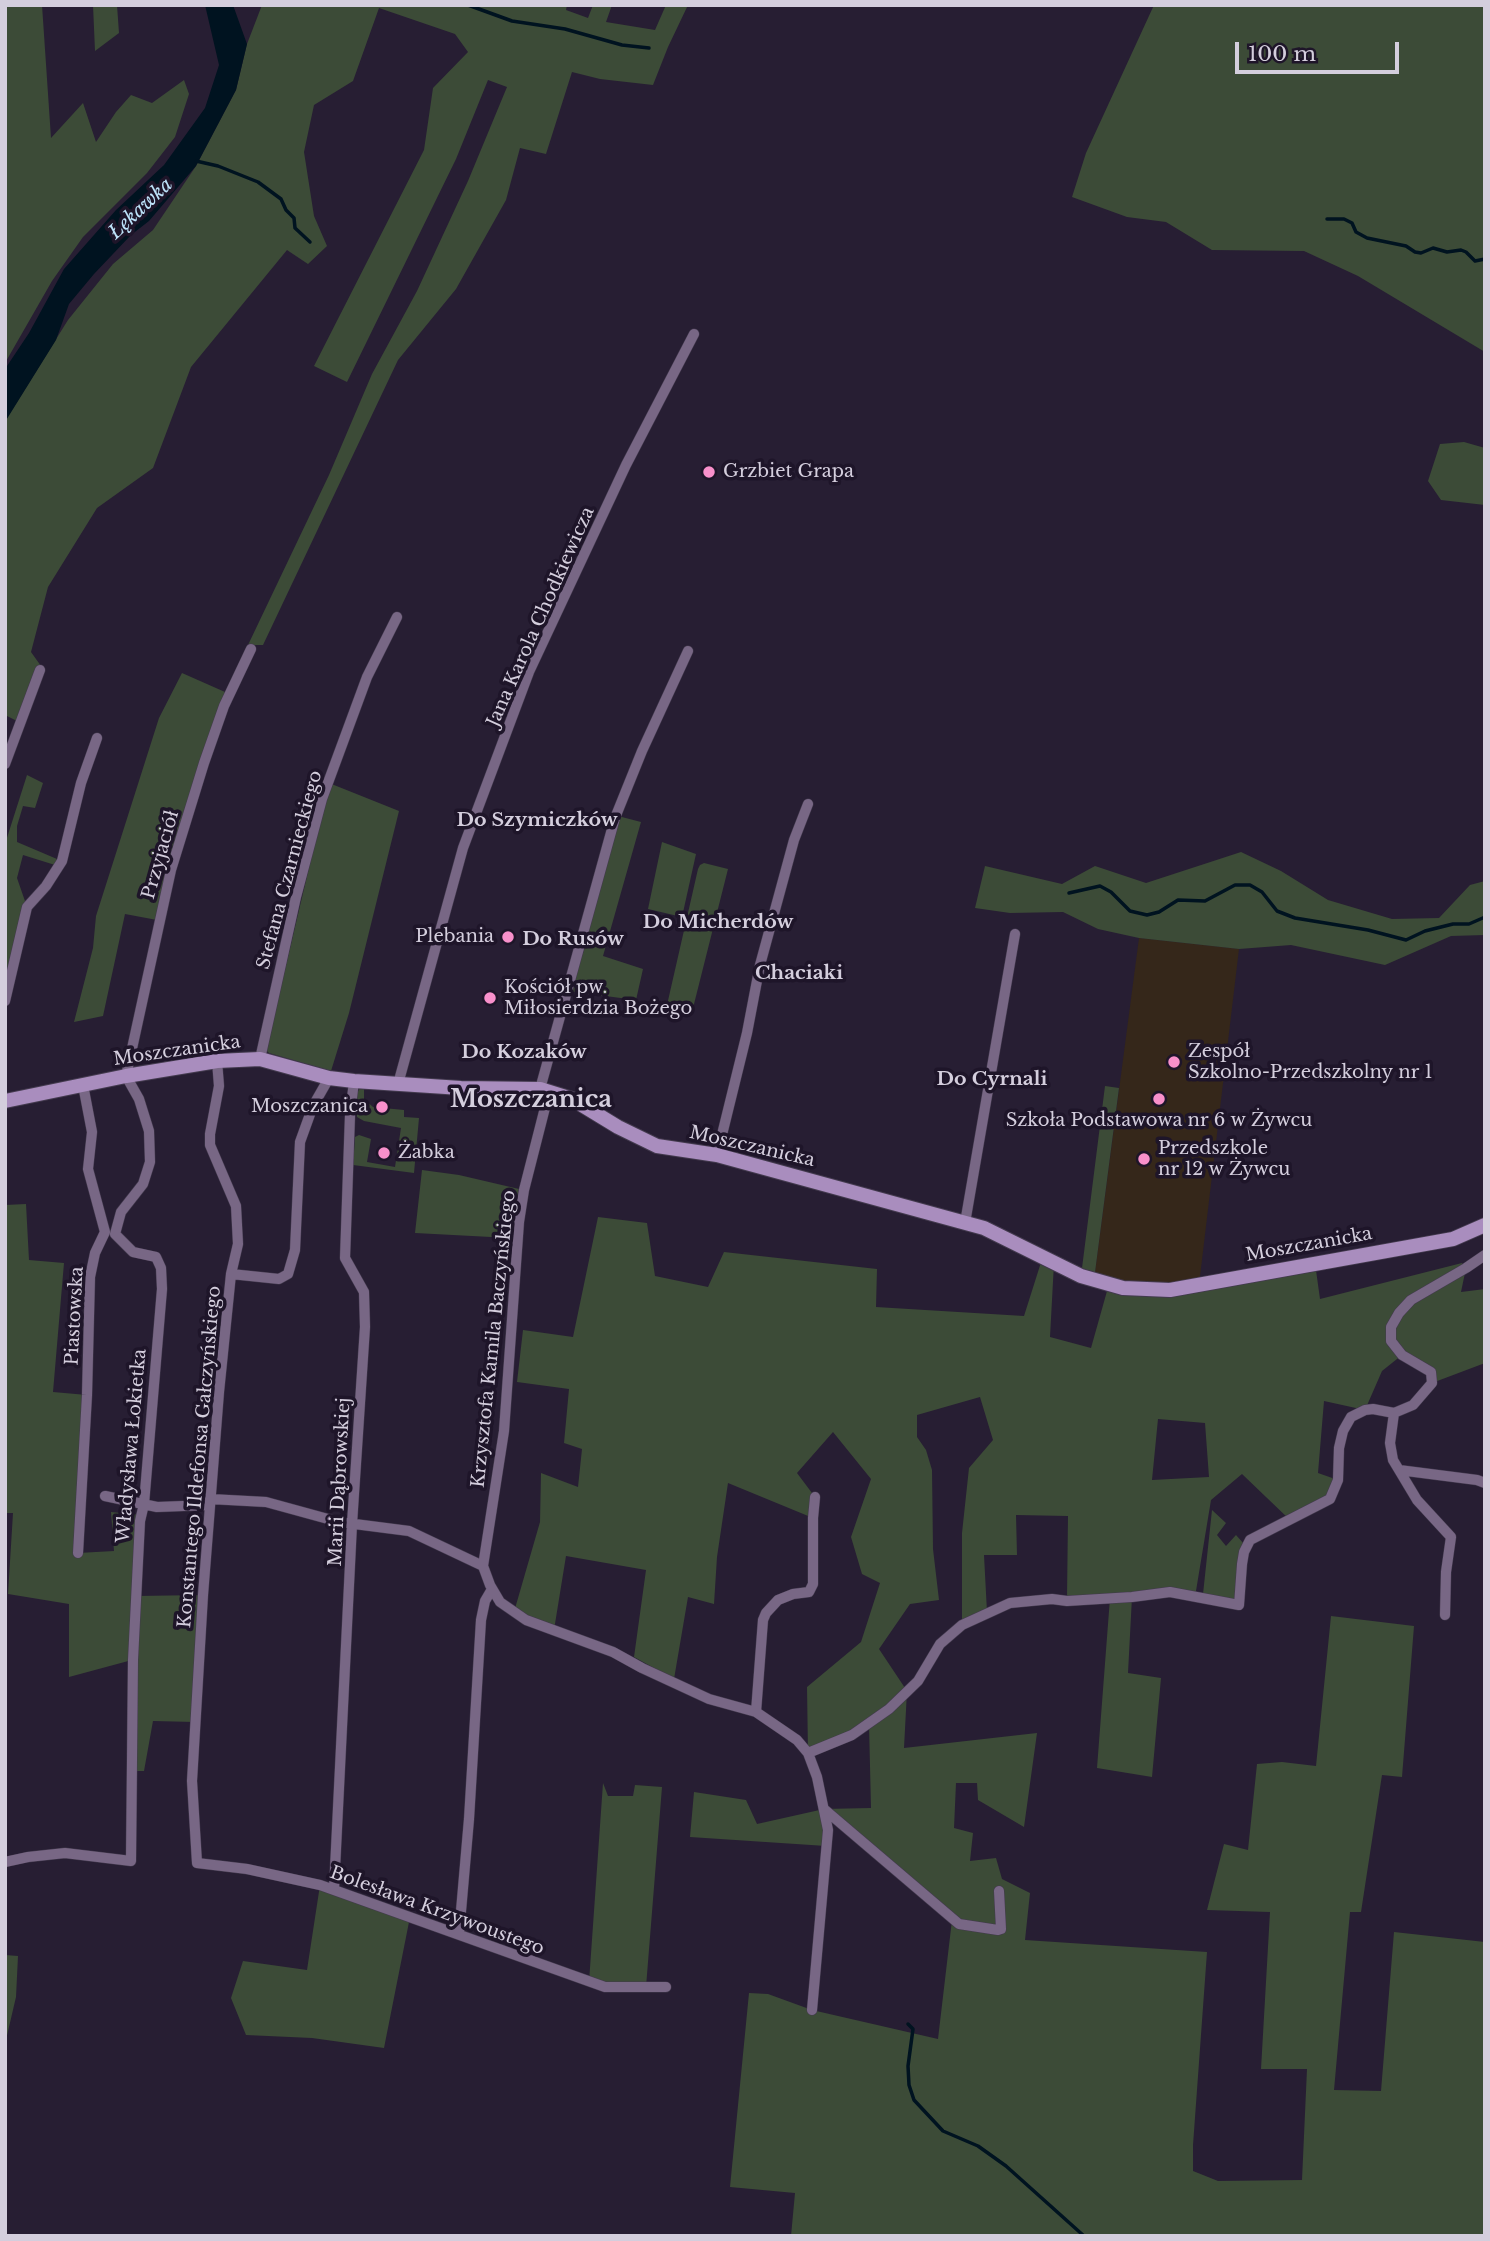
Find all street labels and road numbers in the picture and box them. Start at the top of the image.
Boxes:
street label: Jana Karola Chodkiewicza [483,504,599,730]
street label: Stefana Czarnieckiego [253,768,327,972]
street label: Przyjaciół [138,808,184,902]
street label: Moszczanicka [112,1031,242,1071]
street label: Moszczanicka [687,1122,817,1172]
street label: Krzysztofa Kamila Baczyńskiego [468,1189,520,1489]
street label: Moszczanicka [1244,1223,1374,1267]
street label: Piastowska [62,1266,88,1366]
street label: Konstantego Ildefonsa Gałczyńskiego [174,1285,226,1629]
street label: Władysława Łokietka [113,1348,151,1544]
street label: Marii Dąbrowskiej [325,1397,355,1567]
street label: Bolesława Krzywoustego [327,1862,547,1960]

